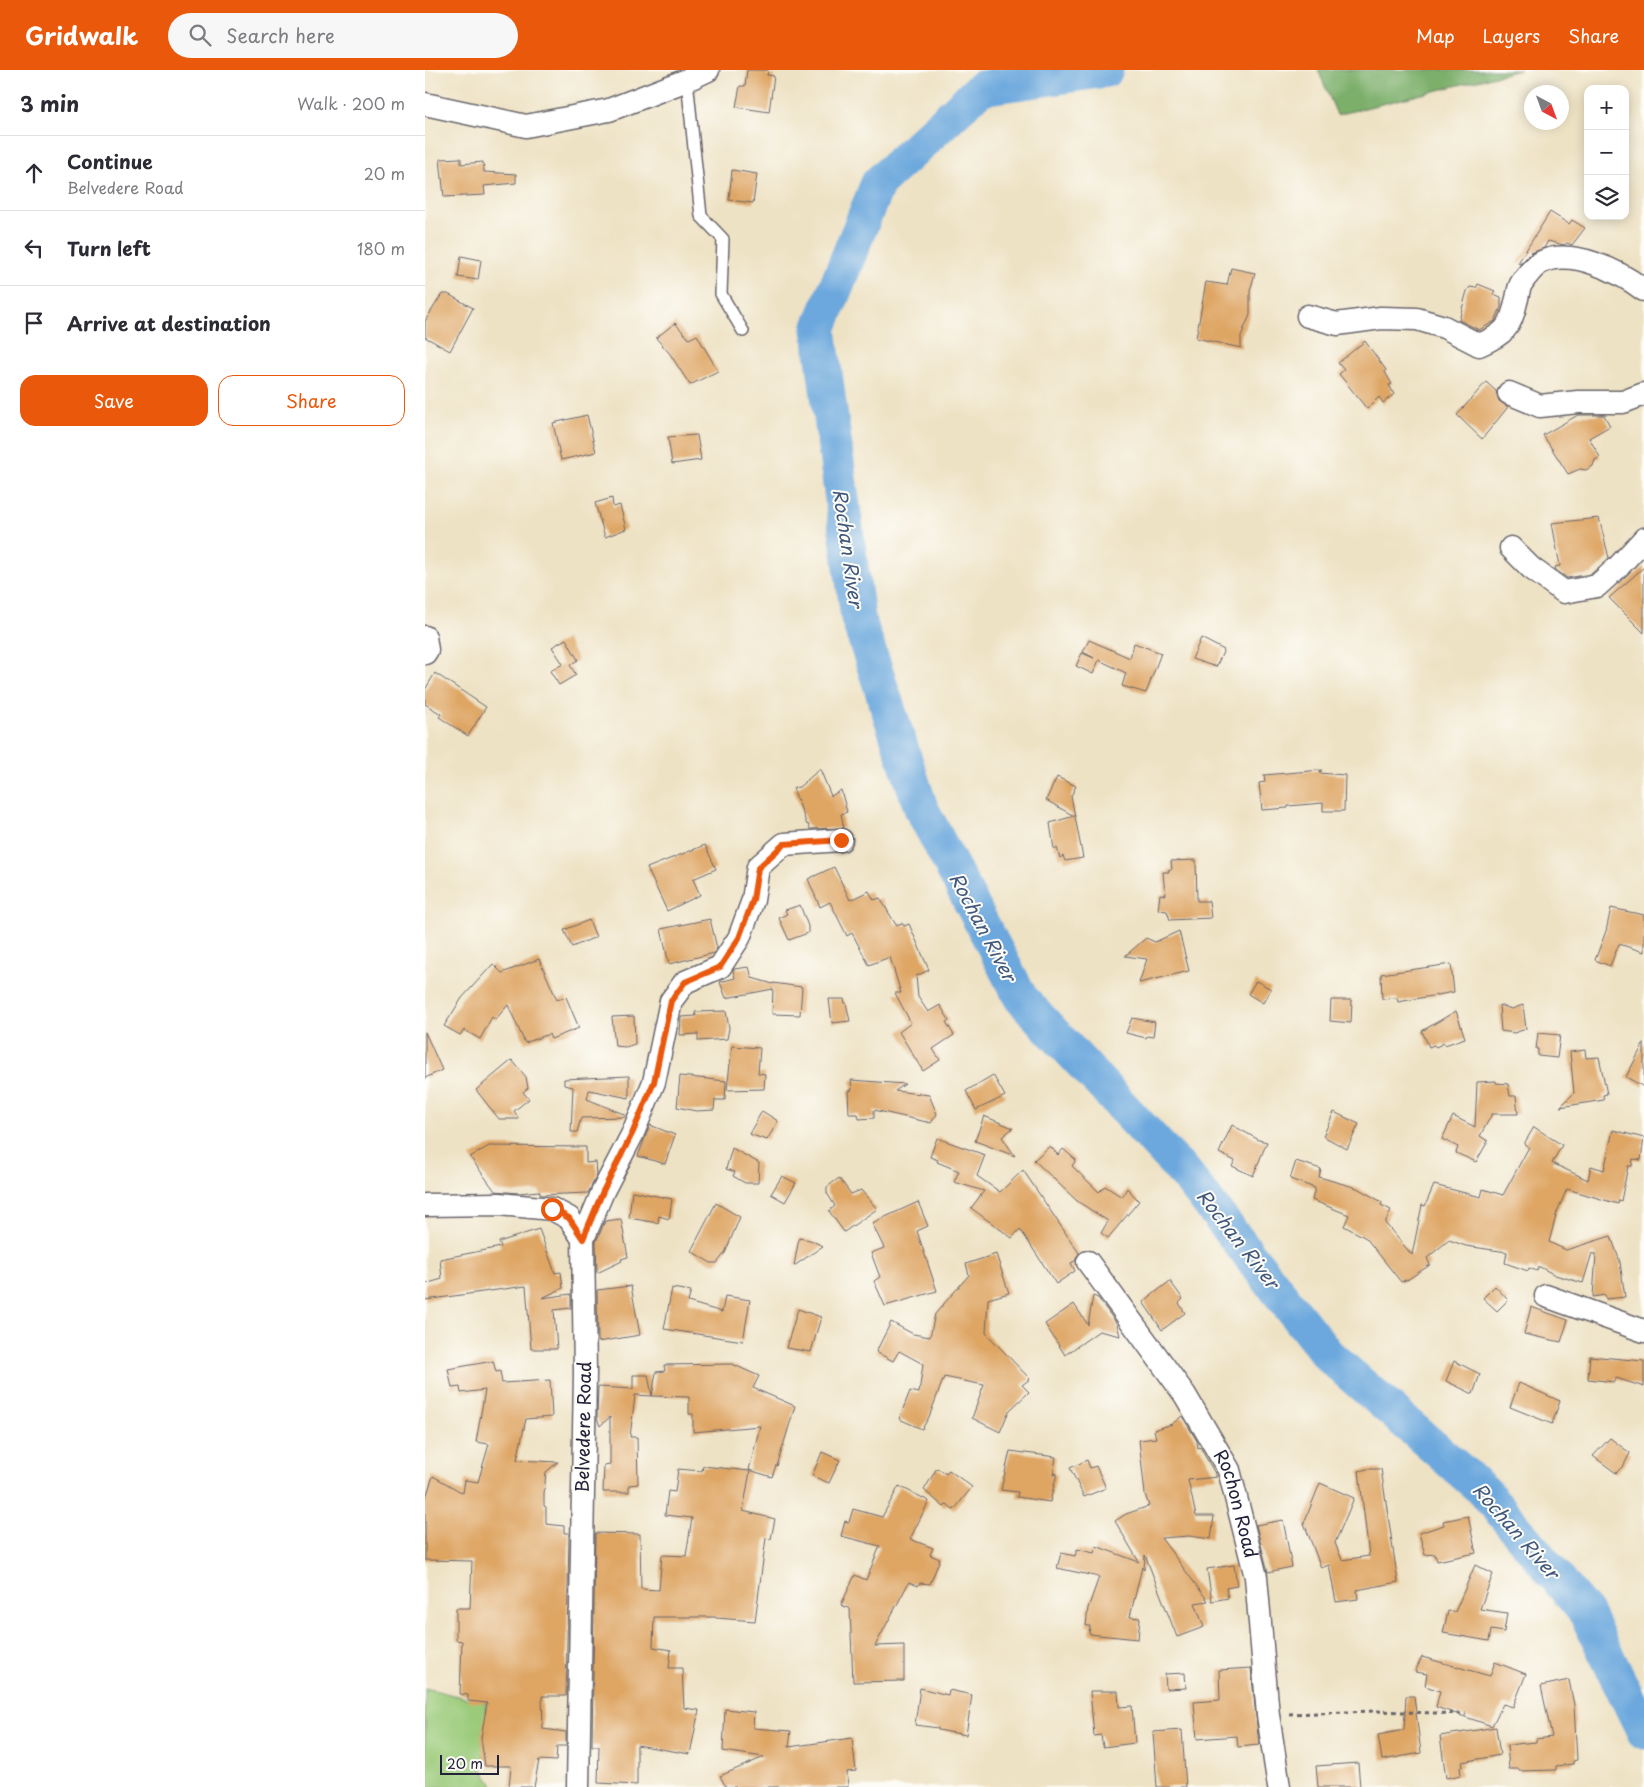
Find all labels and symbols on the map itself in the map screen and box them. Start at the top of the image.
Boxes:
north arrow [1524,85,1569,130]
water label: Rochan River [827,487,871,611]
route end [830,829,853,852]
water label: Rochan River [944,867,1025,988]
water label: Rochan River [1191,1183,1288,1296]
route start [541,1198,564,1221]
street label: Belvedere Road [568,1361,597,1493]
street label: Rochon Road [1208,1444,1266,1561]
water label: Rochan River [1467,1476,1568,1586]
scale bar [440,1752,499,1775]

